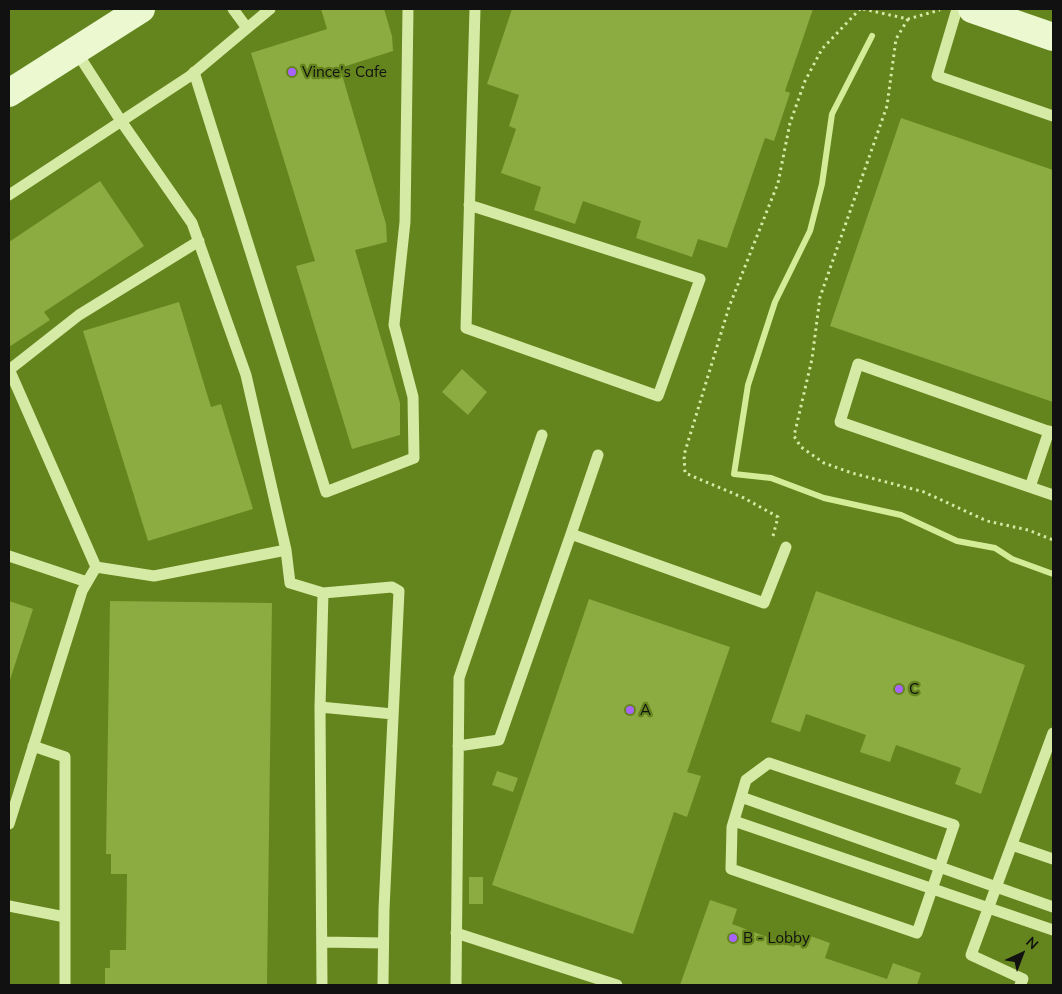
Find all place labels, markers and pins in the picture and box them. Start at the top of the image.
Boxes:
place label: Vince's Cafe [302,63,387,81]
marker: Vince's Cafe [286,66,298,78]
place label: C [909,680,919,698]
marker: C [893,683,905,695]
place label: A [640,701,651,719]
marker: A [624,704,636,716]
place label: B - Lobby [743,929,810,947]
marker: B - Lobby [727,932,739,944]

